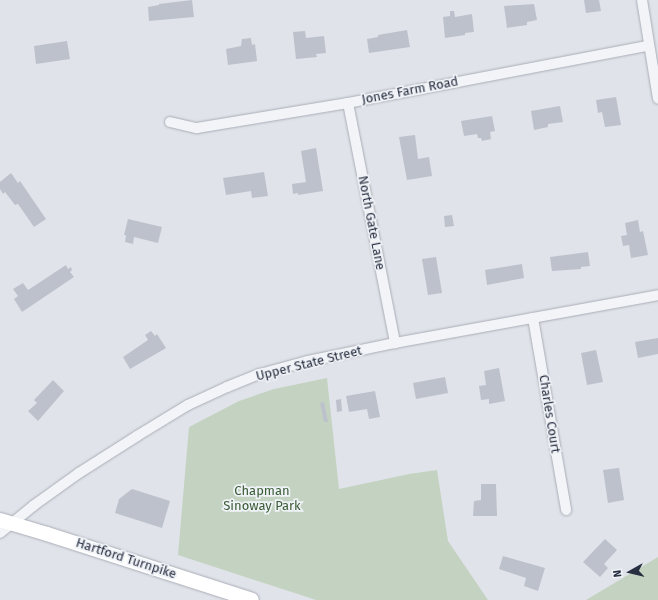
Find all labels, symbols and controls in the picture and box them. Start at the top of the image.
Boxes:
street label: Jones Farm Road [360,74,460,108]
street label: North Gate Lane [354,175,388,271]
street label: Upper State Street [254,343,364,385]
street label: Charles Court [535,374,563,454]
park label: Chapman Sinoway Park [223,484,301,515]
street label: Hartford Turnpike [74,535,178,583]
north arrow [610,552,650,592]
text: N [611,569,625,578]

